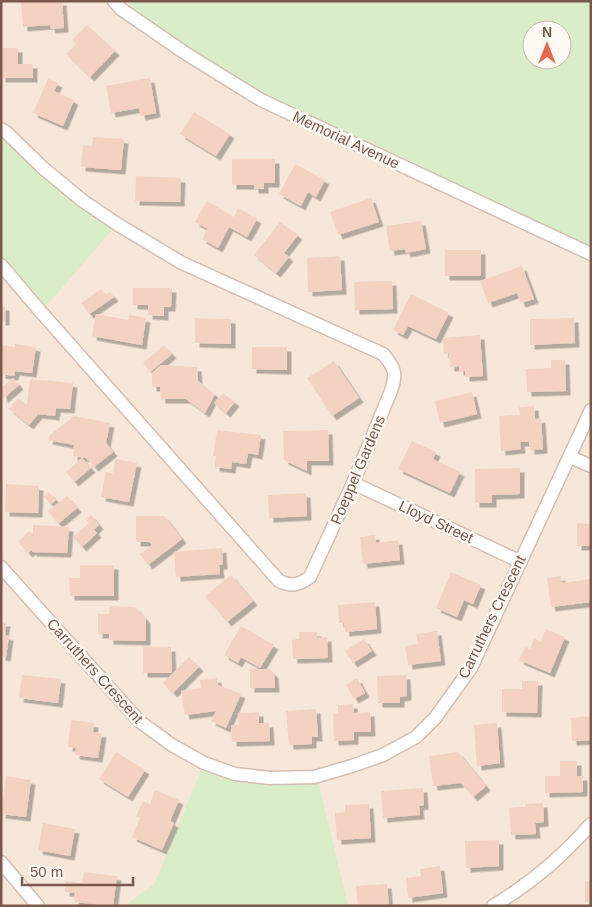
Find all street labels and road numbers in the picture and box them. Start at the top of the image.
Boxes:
street label: Memorial Avenue [290,107,402,172]
street label: Poeppel Gardens [327,413,388,527]
street label: Lloyd Street [396,497,477,547]
street label: Carruthers Crescent [454,552,529,681]
street label: Carruthers Crescent [44,615,147,727]

